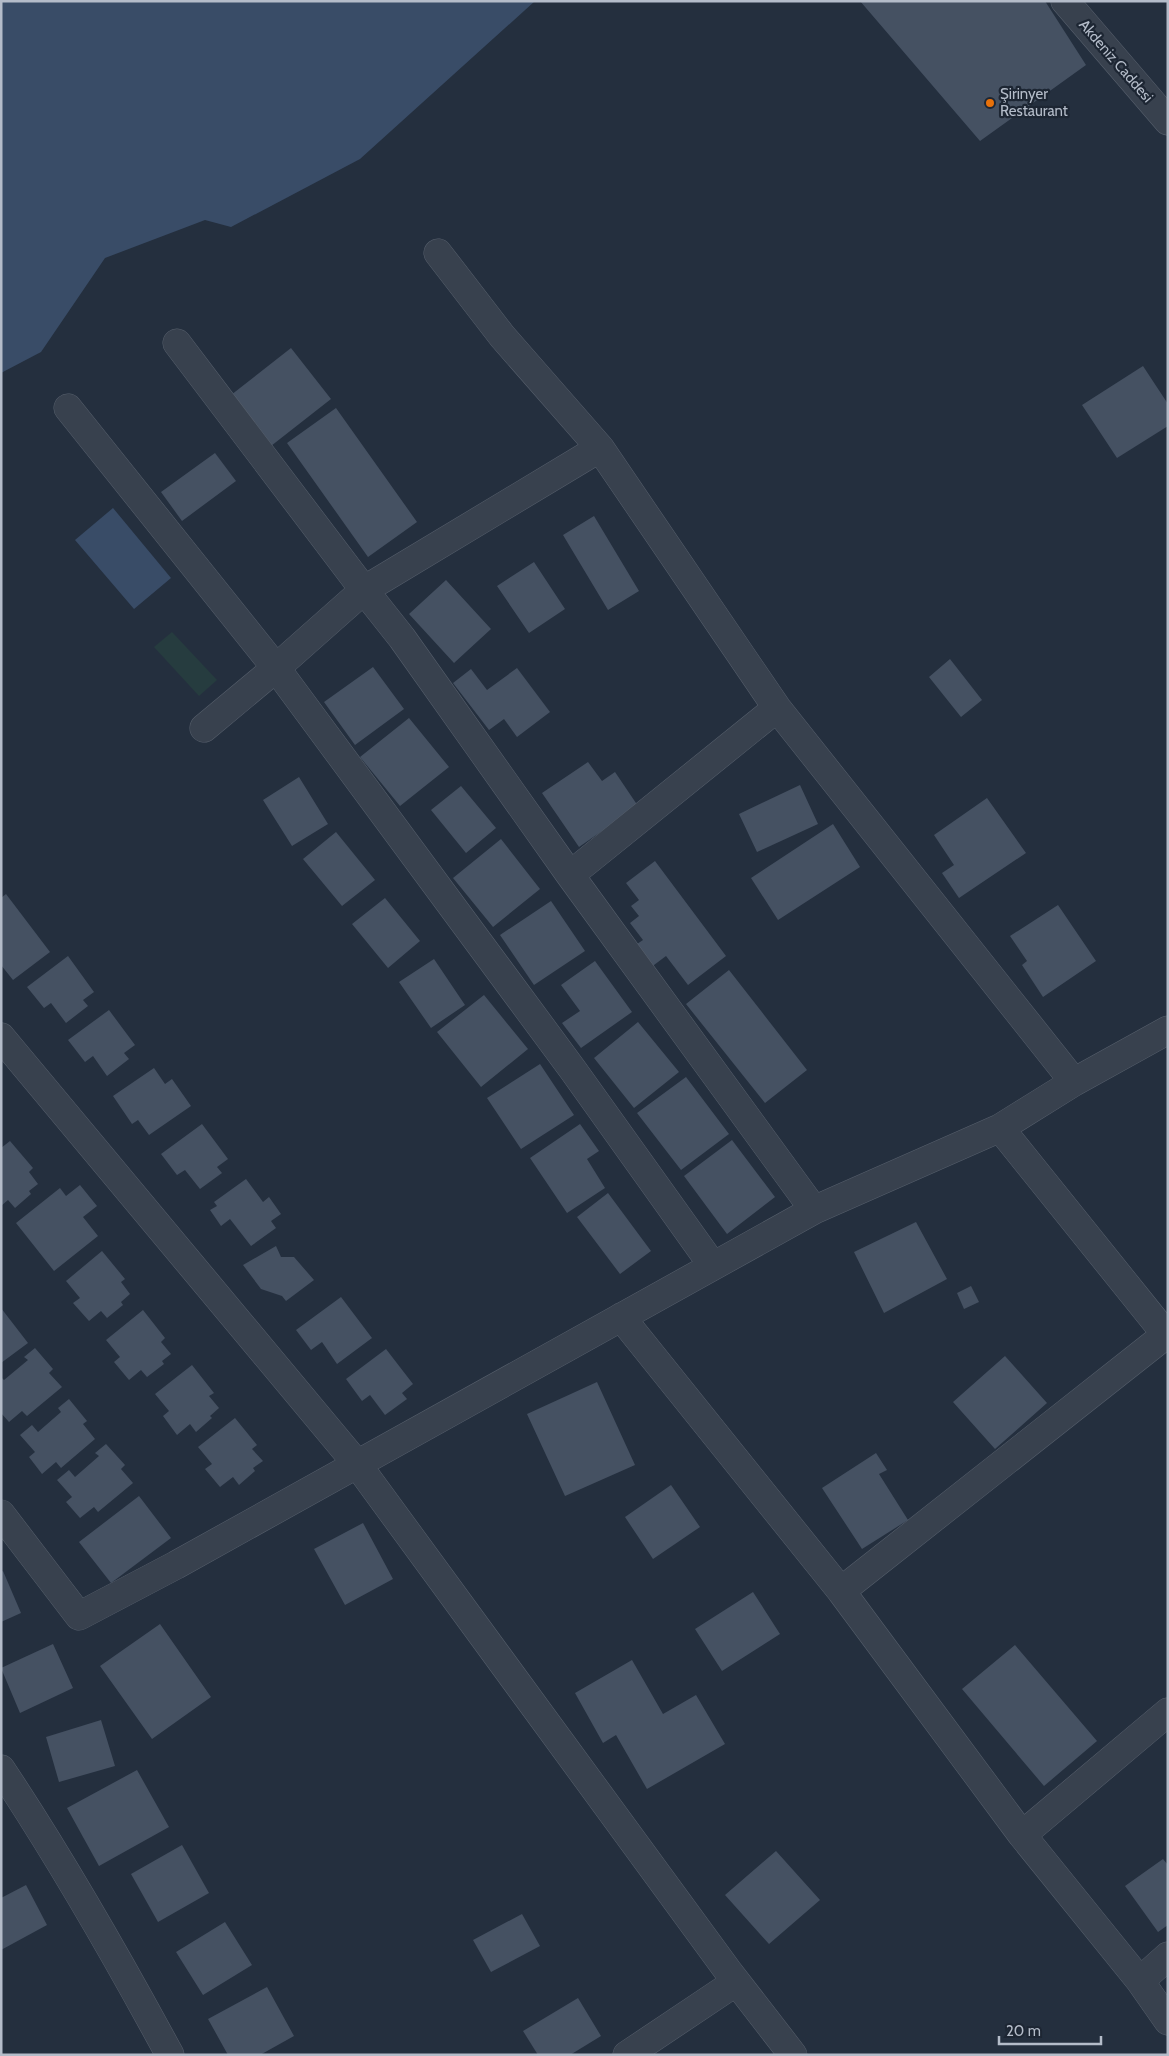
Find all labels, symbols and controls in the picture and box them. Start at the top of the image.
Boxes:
street label: Akdeniz Caddesi [1075,16,1157,106]
place label: Şirinyer Restaurant [1000,85,1068,120]
marker: Şirinyer Restaurant [984,97,996,109]
scale bar [999,2014,1102,2046]
text: 20 m [1006,2022,1041,2040]

